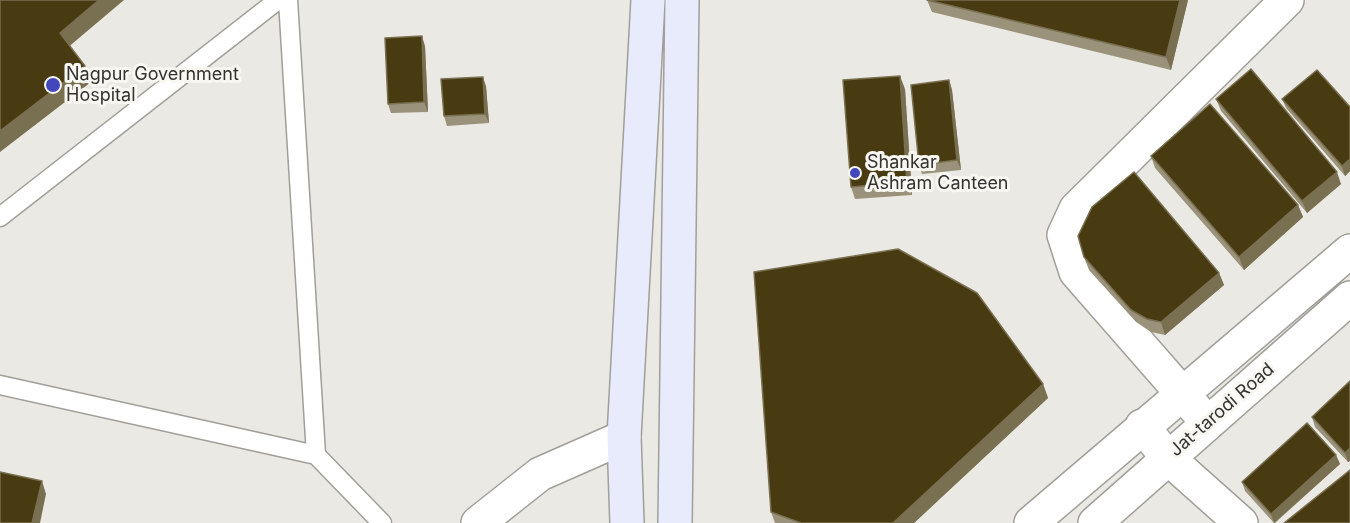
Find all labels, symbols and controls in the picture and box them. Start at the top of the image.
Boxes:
place label: Nagpur Government Hospital [66,64,239,106]
marker: Nagpur Government Hospital [44,76,62,94]
place label: Shankar Ashram Canteen [867,152,1009,195]
marker: Shankar Ashram Canteen [848,166,862,180]
street label: Jat-tarodi Road [1165,359,1279,461]

